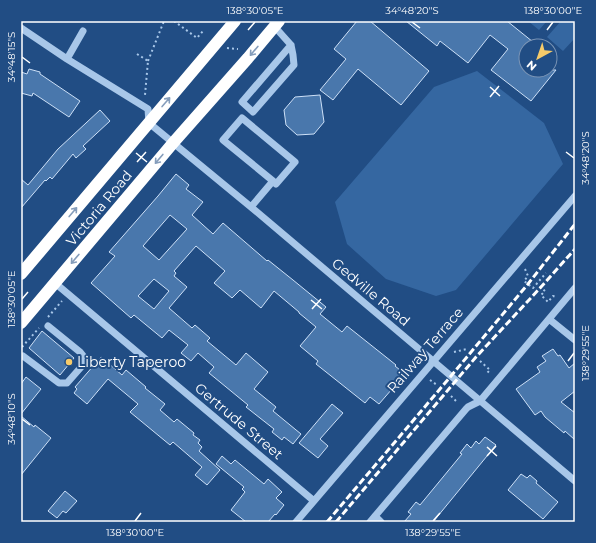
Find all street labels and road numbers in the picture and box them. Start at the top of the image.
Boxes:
street label: Victoria Road [62,166,136,250]
street label: Gedville Road [328,254,414,330]
street label: Railway Terrace [383,303,467,397]
street label: Gertrude Street [191,379,287,463]

